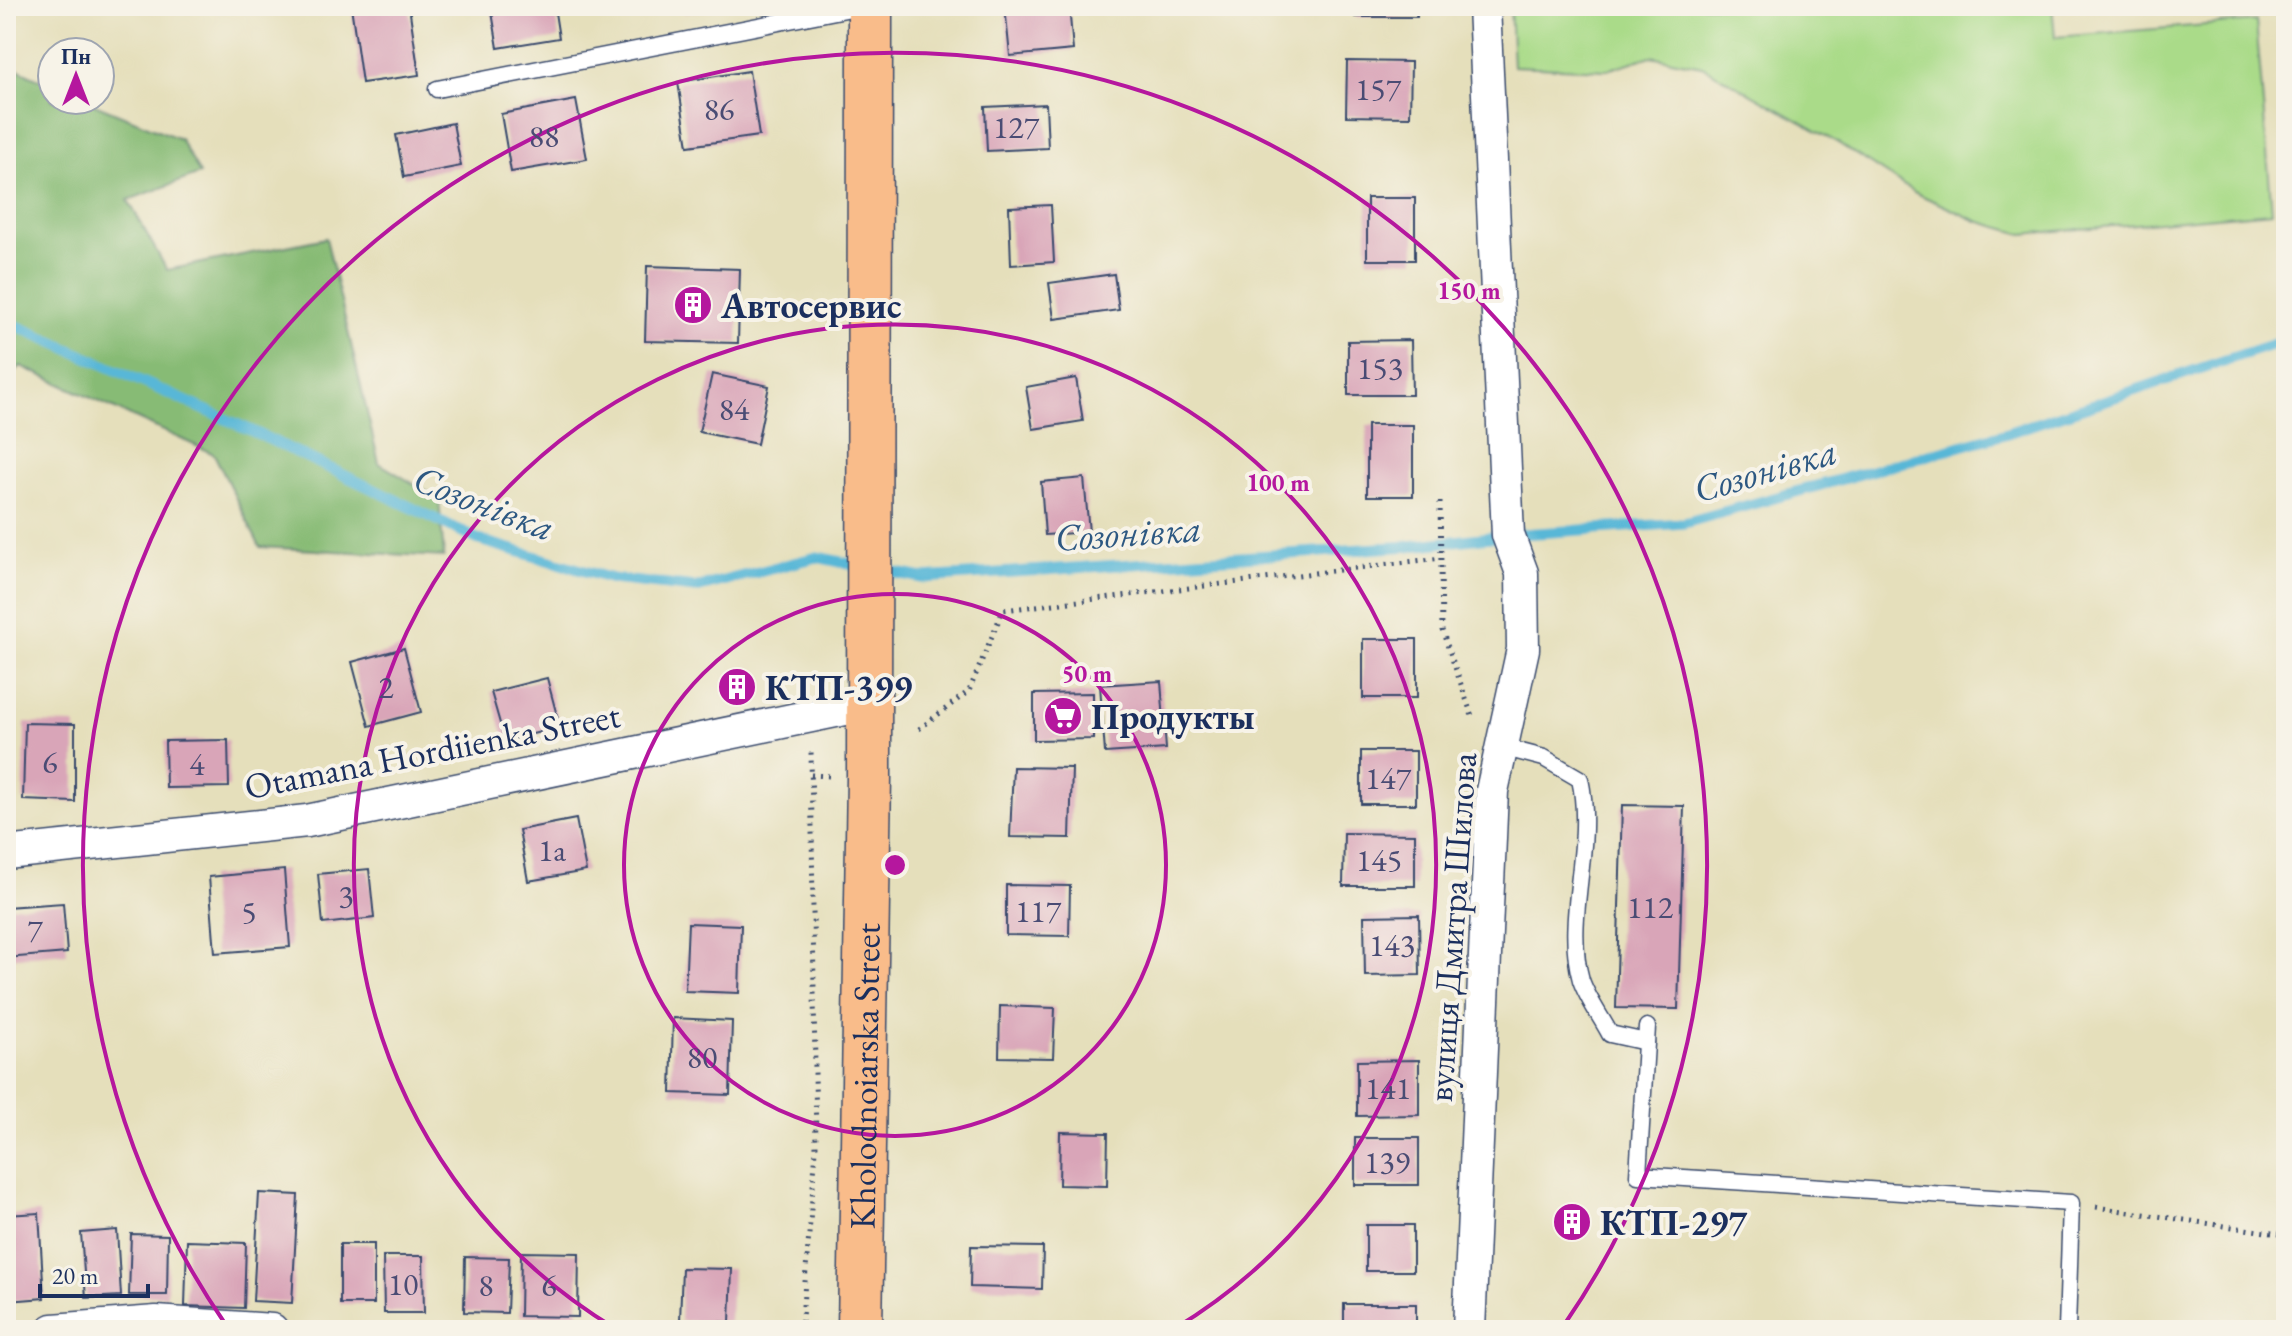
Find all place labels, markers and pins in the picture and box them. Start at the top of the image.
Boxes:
place label: Автосервис [720,282,902,329]
building icon: Автосервис [672,284,714,326]
place label: КТП-399 [765,664,912,711]
building icon: КТП-399 [716,666,758,708]
place label: Продукты [1091,693,1255,740]
supermarket icon: Продукты [1042,695,1084,737]
centre of rings [881,851,909,879]
place label: КТП-297 [1600,1199,1748,1246]
building icon: КТП-297 [1551,1201,1593,1243]

